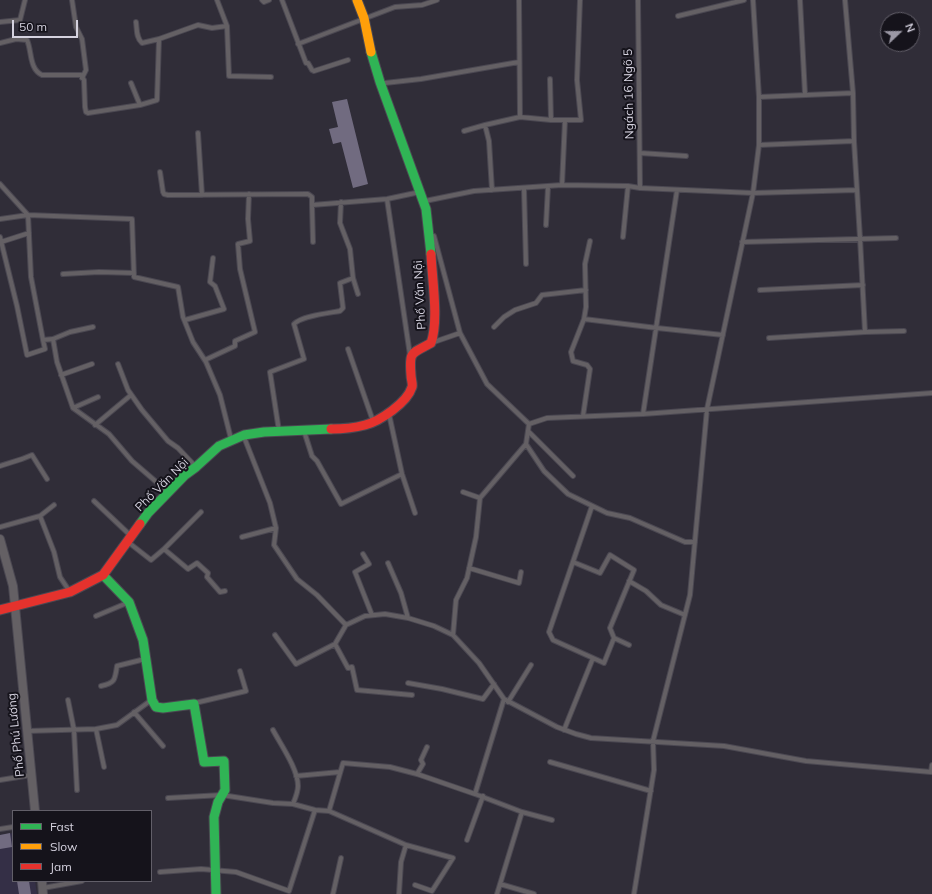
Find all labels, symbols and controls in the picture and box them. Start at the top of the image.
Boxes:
scale bar [14,12,80,38]
north arrow [880,12,920,52]
text: 50 m [19,19,47,34]
text: N [902,21,918,34]
street label: Ngách 16 Ngõ 5 [621,49,637,139]
street label: Phố Văn Nội [411,260,429,330]
street label: Phố Văn Nội [132,455,192,515]
street label: Phố Phú Lương [4,692,28,778]
legend [12,810,152,882]
text: Fast [50,819,74,834]
text: Slow [50,839,78,854]
text: Jam [50,859,72,874]

